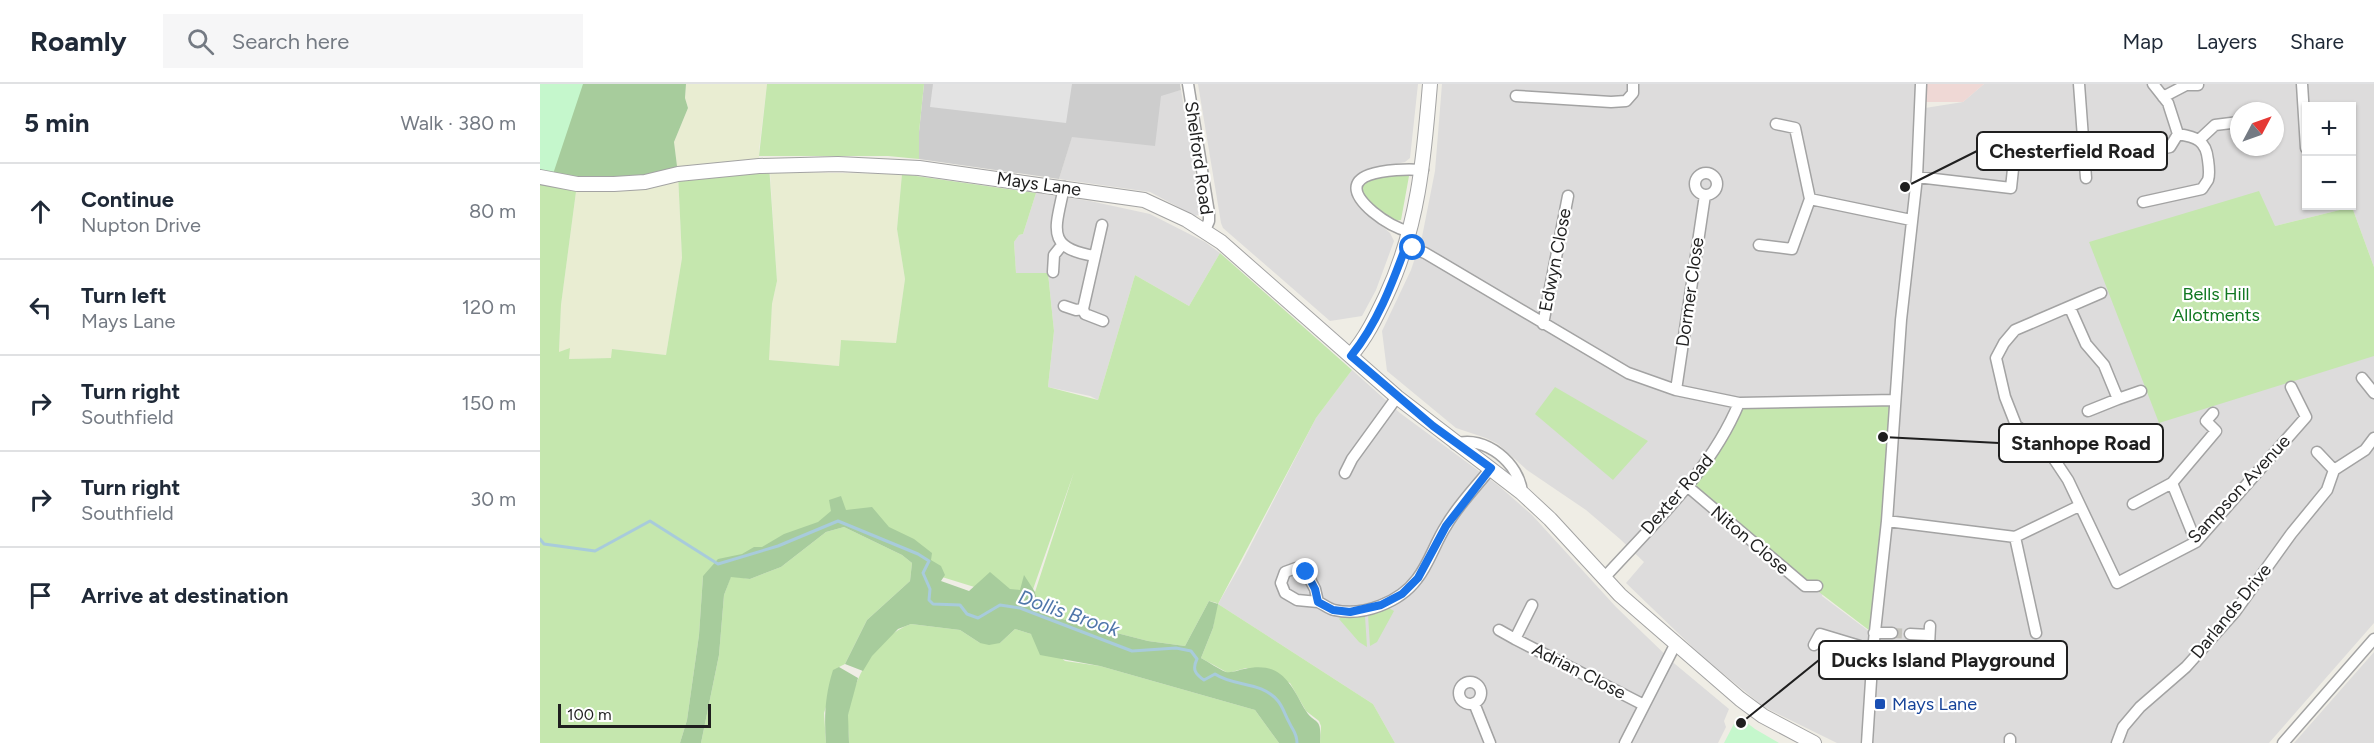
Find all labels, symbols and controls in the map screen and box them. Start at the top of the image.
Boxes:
search box [163,14,583,68]
text: Roamly [30,24,127,58]
icon: search [184,25,217,58]
text: Search here [232,28,349,55]
text: Map [2123,29,2163,54]
text: Layers [2196,29,2257,54]
text: Share [2290,29,2344,54]
street label: Shelford Road [1180,100,1218,216]
north arrow [2230,102,2284,156]
map controls [2302,102,2356,210]
button: + [2302,102,2356,156]
text: 5 min [24,107,90,139]
text: Walk · 380 m [400,111,516,135]
callout: Chesterfield Road [1977,132,2167,170]
text: Chesterfield Road [1989,139,2155,163]
button: − [2302,156,2356,210]
street label: Mays Lane [995,167,1083,201]
text: Continue [81,186,174,213]
icon: ahead [24,195,57,228]
text: 80 m [469,199,516,223]
street label: Edwyn Close [1534,206,1576,314]
text: Nupton Drive [81,213,201,237]
route start [1399,234,1425,260]
street label: Dormer Close [1671,236,1709,348]
text: Turn left [81,282,167,309]
park label: Bells Hill Allotments [2172,283,2260,326]
icon: left [24,291,57,324]
text: 120 m [462,295,516,319]
text: Mays Lane [81,309,175,333]
text: Turn right [81,378,180,405]
icon: right [24,387,57,420]
text: 150 m [461,391,516,415]
text: Southfield [81,405,174,429]
callout: Stanhope Road [1999,424,2163,462]
street label: Sampson Avenue [2183,430,2295,548]
text: Stanhope Road [2011,431,2151,455]
street label: Dexter Road [1636,449,1718,539]
text: Turn right [81,474,180,501]
icon: right [24,483,57,516]
text: 30 m [470,487,516,511]
text: Southfield [81,501,174,525]
street label: Niton Close [1706,501,1794,579]
route end [1292,558,1318,584]
street label: Darlands Drive [2186,559,2276,663]
icon: arrive [24,579,57,612]
text: Arrive at destination [81,582,289,609]
water label: Dollis Brook [1015,585,1124,642]
street label: Adrian Close [1529,638,1630,704]
callout: Ducks Island Playground [1819,641,2067,679]
text: Ducks Island Playground [1831,648,2055,672]
place label: Mays Lane [1892,693,1977,715]
marker: Mays Lane [1873,697,1887,711]
scale bar [558,701,711,728]
text: 100 m [567,705,612,724]

